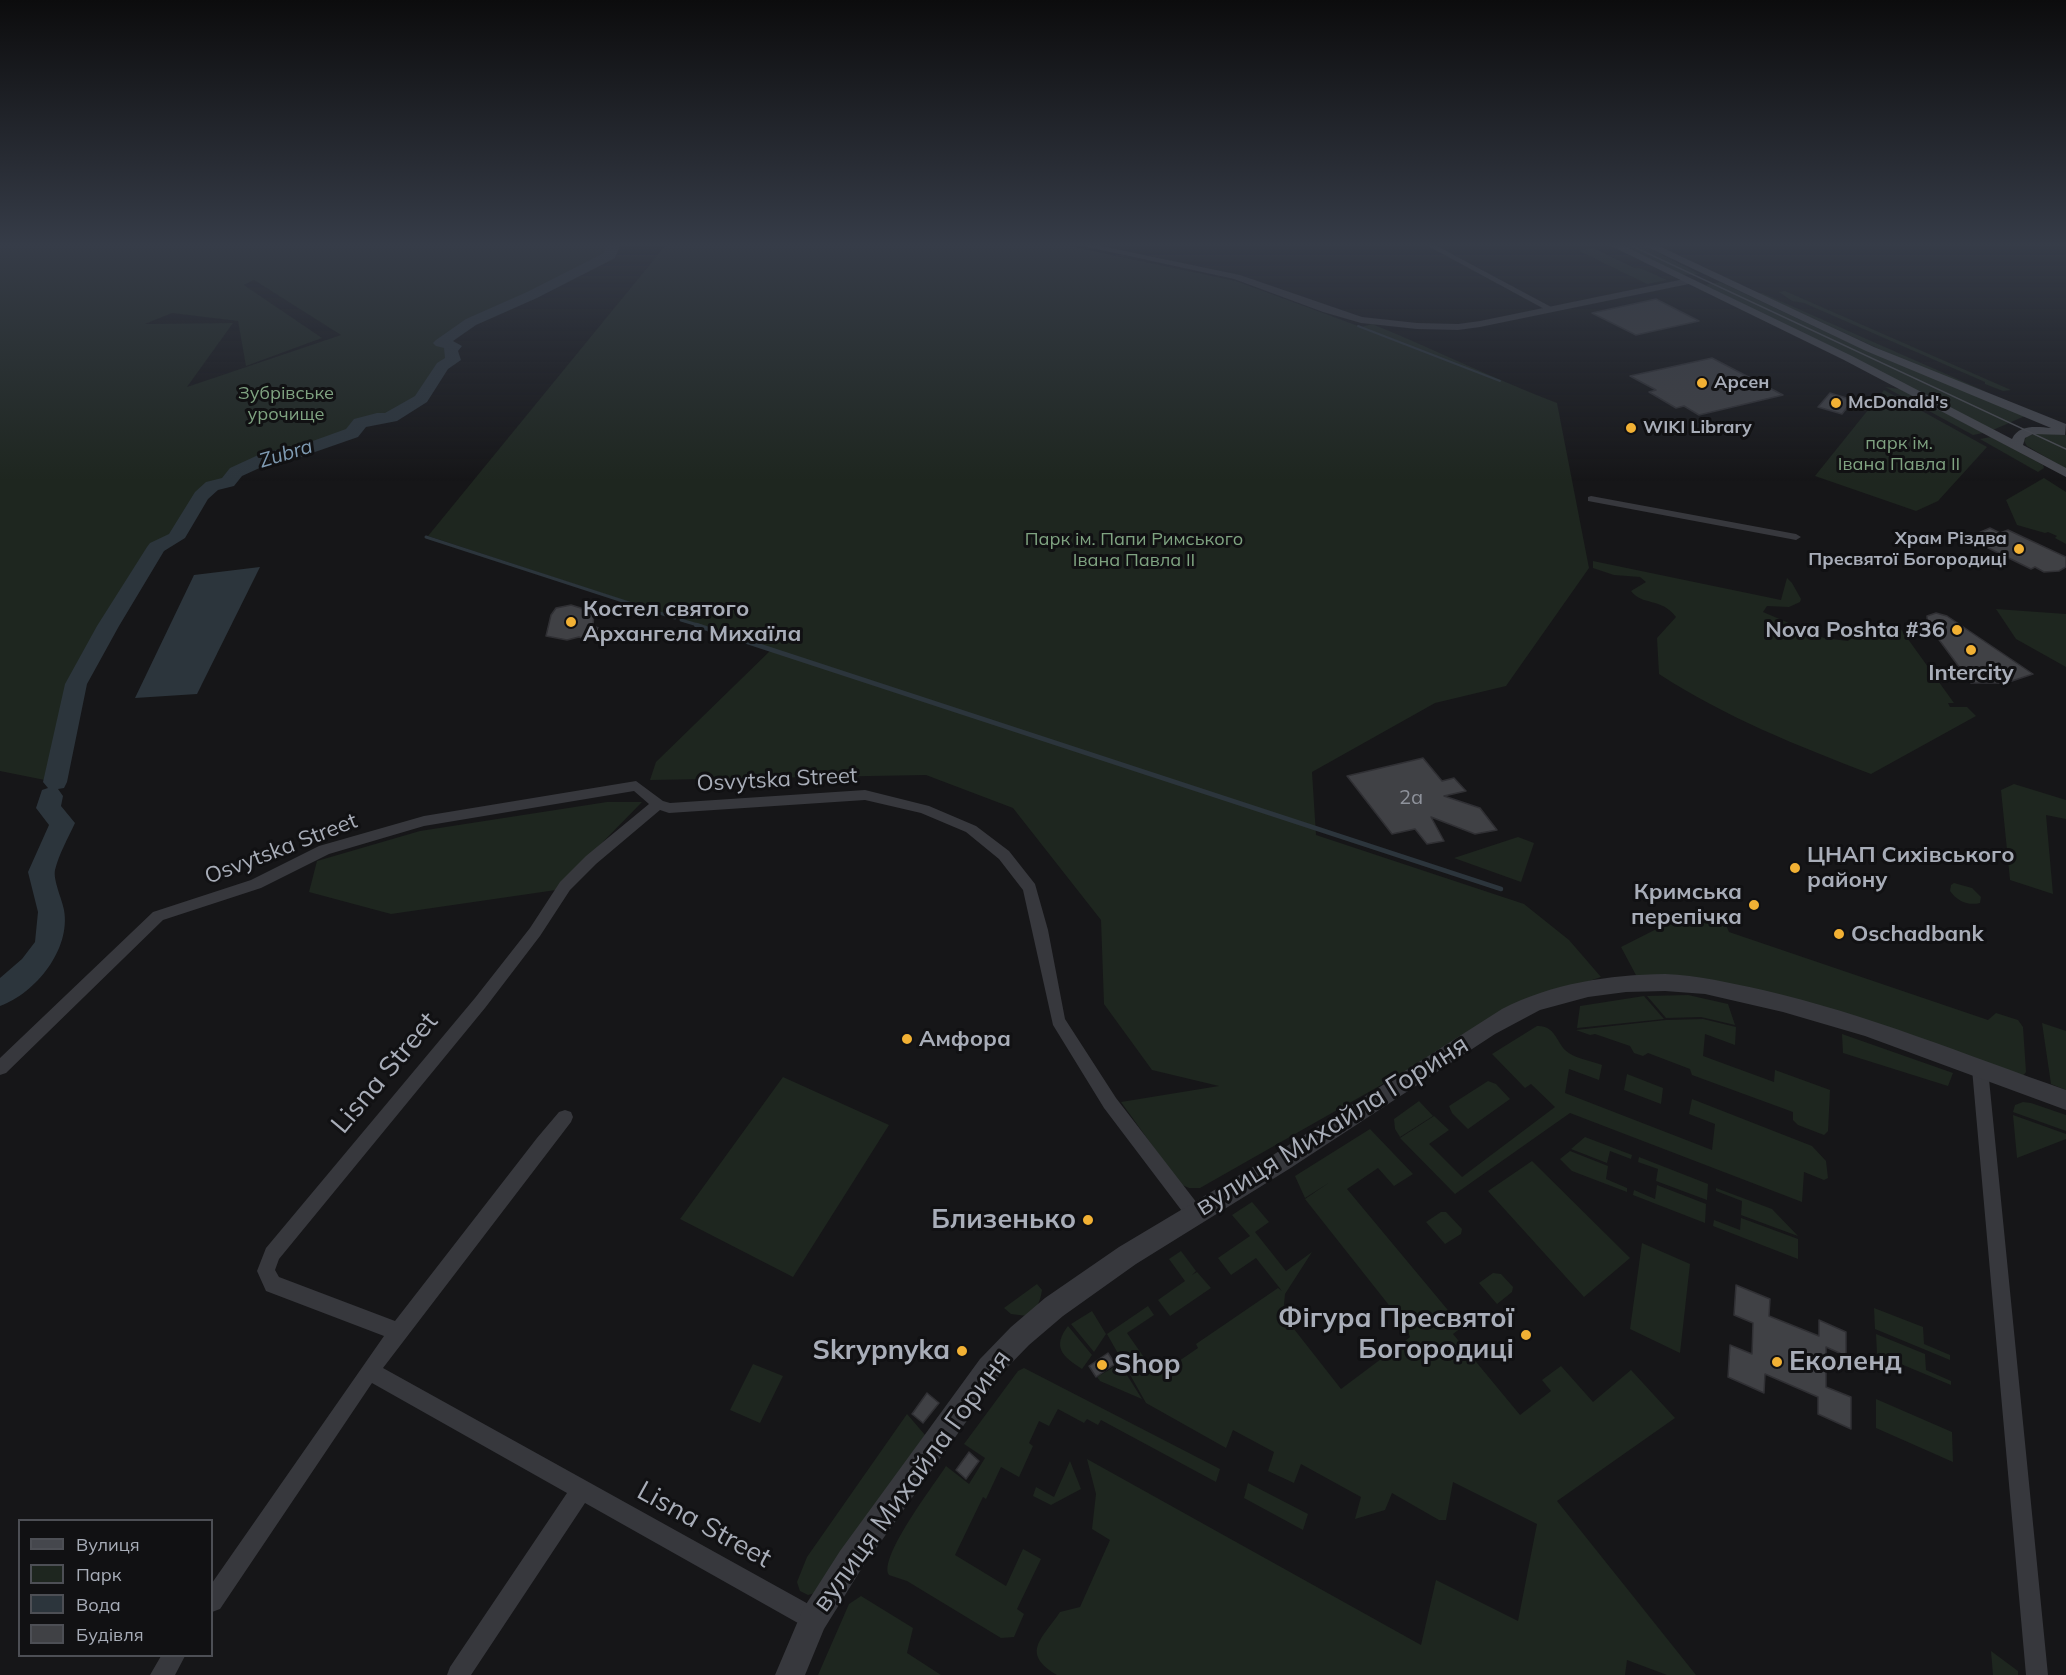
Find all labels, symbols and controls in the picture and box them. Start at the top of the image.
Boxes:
place label: Арсен [1714,372,1769,394]
marker: Арсен [1695,376,1709,390]
park label: Зубрівське урочище [238,383,334,426]
place label: McDonald's [1848,392,1948,414]
marker: McDonald's [1829,396,1843,410]
place label: WIKI Library [1643,417,1752,439]
marker: WIKI Library [1624,421,1638,435]
park label: парк ім. Івана Павла II [1838,433,1960,476]
water label: Zubra [256,435,316,473]
place label: Храм Різдва Пресвятої Богородиці [1808,528,2007,570]
park label: Парк ім. Папи Римського Івана Павла ІІ [1025,529,1243,572]
marker: Храм Різдва Пресвятої Богородиці [2012,542,2026,556]
place label: Костел святого Архангела Михаїла [583,596,801,648]
marker: Костел святого Архангела Михаїла [564,615,578,629]
place label: Nova Poshta #36 [1765,617,1945,643]
marker: Nova Poshta #36 [1950,623,1964,637]
marker: Intercity [1964,643,1978,657]
place label: Intercity [1928,660,2014,686]
street label: Osvytska Street [696,763,858,797]
house number: 2а [1399,786,1423,810]
street label: Osvytska Street [201,808,361,890]
place label: ЦНАП Сихівського району [1807,842,2015,894]
marker: ЦНАП Сихівського району [1788,861,1802,875]
place label: Кримська перепічка [1631,879,1742,930]
marker: Кримська перепічка [1747,898,1761,912]
place label: Oschadbank [1851,921,1984,947]
marker: Oschadbank [1832,927,1846,941]
street label: Lisna Street [325,1006,445,1140]
place label: Амфора [919,1026,1011,1052]
street label: вулиця Михайла Гориня [1190,1029,1474,1223]
marker: Амфора [900,1032,914,1046]
place label: Близенько [931,1204,1076,1236]
marker: Близенько [1081,1213,1095,1227]
place label: Фігура Пресвятої Богородиці [1278,1303,1514,1366]
marker: Фігура Пресвятої Богородиці [1519,1328,1533,1342]
place label: Skrypnyka [813,1335,950,1367]
street label: вулиця Михайла Гориня [806,1344,1018,1618]
marker: Skrypnyka [955,1344,969,1358]
place label: Еколенд [1789,1346,1902,1378]
place label: Shop [1114,1349,1180,1381]
marker: Еколенд [1770,1355,1784,1369]
marker: Shop [1095,1358,1109,1372]
street label: Lisna Street [631,1475,777,1575]
legend [18,1519,213,1657]
text: Вулиця [76,1533,140,1556]
text: Парк [76,1563,121,1586]
text: Вода [76,1593,121,1616]
text: Будівля [76,1623,144,1646]

